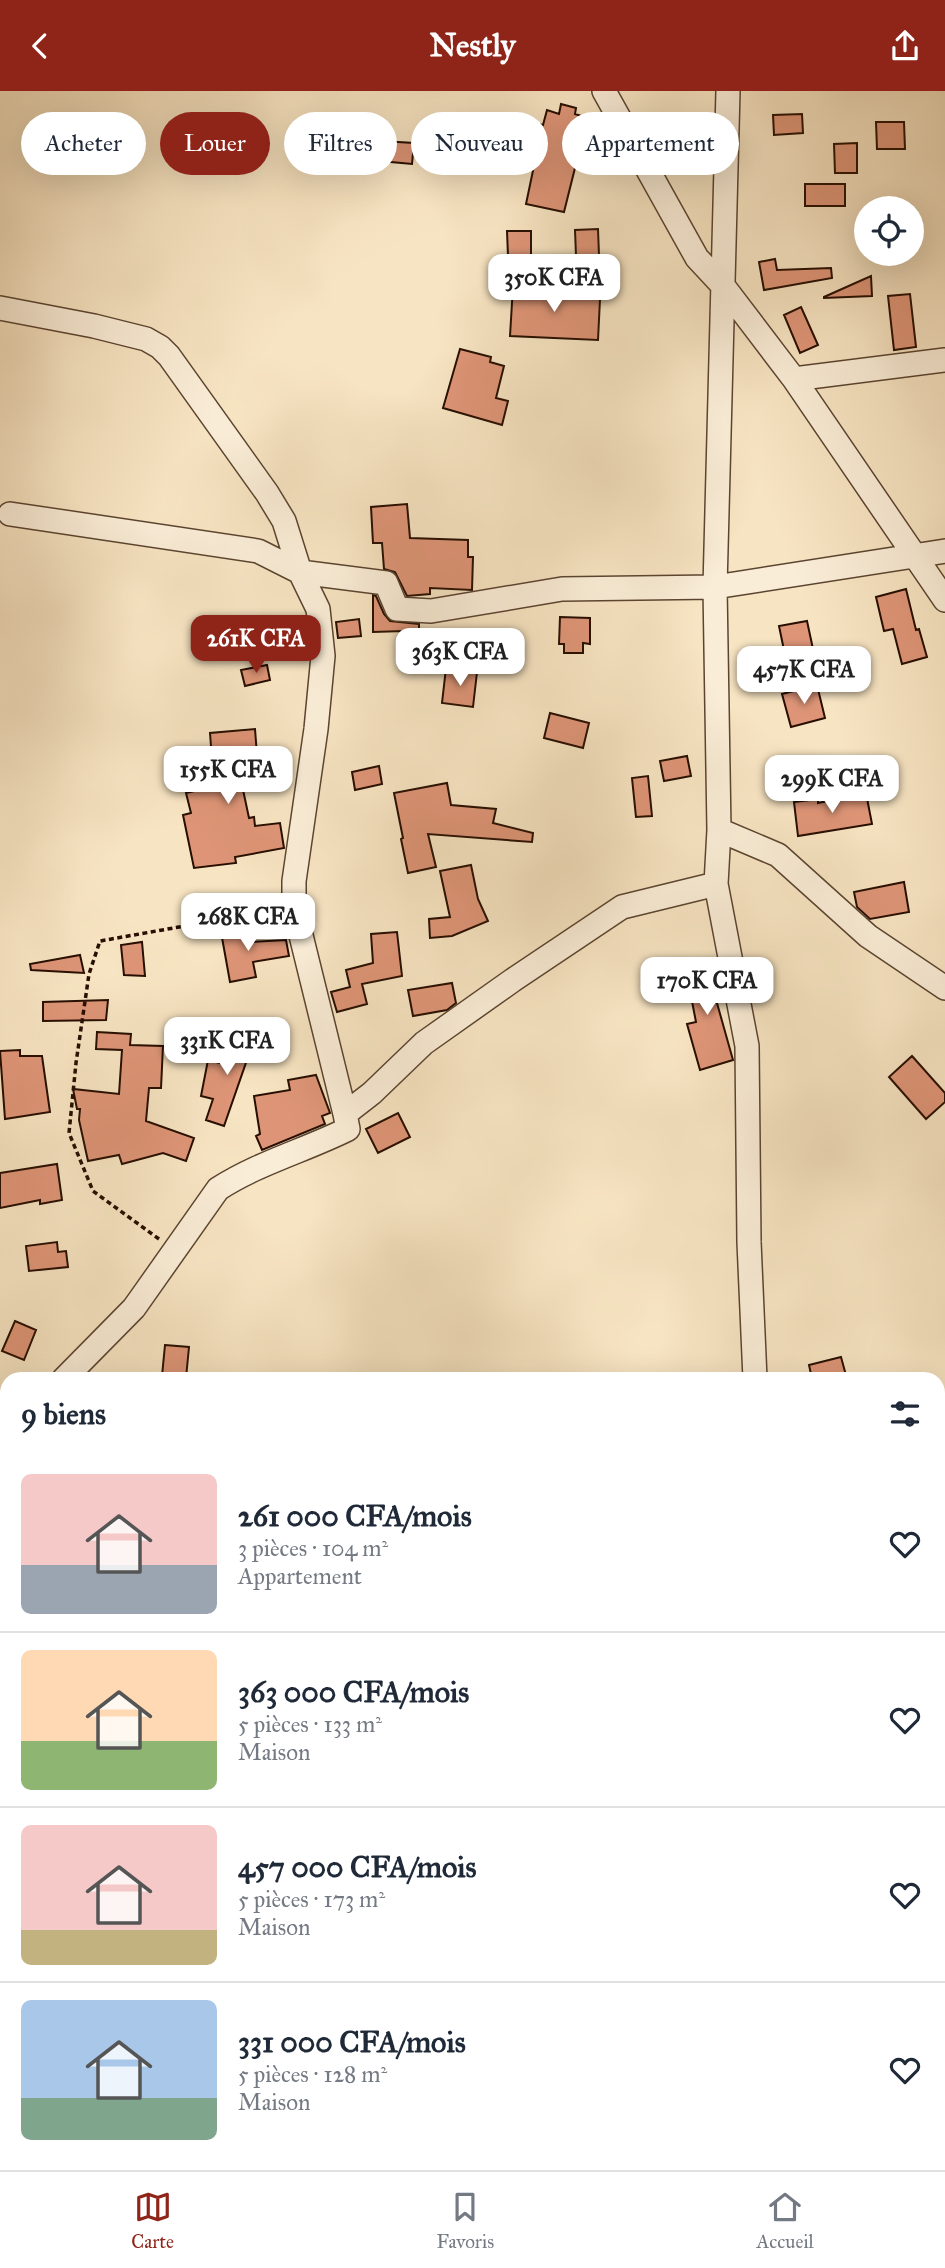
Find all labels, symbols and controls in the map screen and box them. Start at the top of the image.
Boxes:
text: Nestly [429,26,516,65]
icon: back [21,27,59,65]
icon: share [886,27,924,65]
chip: Acheter [21,112,146,175]
chip: Louer [160,112,270,175]
chip: Filtres [284,112,397,175]
chip: Nouveau [411,112,548,175]
chip: Appartement [562,112,739,175]
map controls [854,196,924,266]
button: locate [854,196,924,266]
pin: 350K CFA [482,255,626,314]
text: 350K CFA [504,263,604,291]
pin: 261K CFA [184,615,328,675]
text: 261K CFA [207,624,305,652]
pin: 363K CFA [388,629,532,688]
text: 363K CFA [412,637,508,665]
pin: 457K CFA [732,647,876,706]
text: 457K CFA [753,655,855,683]
pin: 155K CFA [156,747,300,806]
text: 155K CFA [180,755,276,783]
pin: 299K CFA [760,755,904,815]
text: 299K CFA [781,764,883,792]
pin: 268K CFA [176,893,320,953]
text: 268K CFA [197,902,299,930]
pin: 170K CFA [635,957,779,1017]
text: 170K CFA [656,966,758,994]
pin: 331K CFA [155,1017,299,1077]
text: 331K CFA [180,1026,274,1054]
icon: filters [886,1395,924,1433]
text: 9 biens [21,1396,106,1432]
text: 261 000 CFA/mois [238,1498,472,1534]
icon: home [77,1502,161,1586]
icon: heart [886,1525,924,1563]
text: 3 pièces · 104 m² [238,1534,388,1562]
text: Appartement [238,1562,362,1590]
text: 363 000 CFA/mois [238,1674,469,1710]
icon: home [77,1678,161,1762]
icon: heart [886,1701,924,1739]
text: 5 pièces · 133 m² [238,1710,382,1738]
text: Maison [238,1738,310,1766]
text: 457 000 CFA/mois [238,1849,476,1885]
icon: home [77,1853,161,1937]
icon: heart [886,1876,924,1914]
text: 5 pièces · 173 m² [238,1885,385,1913]
text: Maison [238,1913,310,1941]
text: 331 000 CFA/mois [238,2024,466,2060]
icon: home [77,2028,161,2112]
icon: heart [886,2051,924,2089]
text: 5 pièces · 128 m² [238,2060,387,2088]
text: Maison [238,2088,310,2116]
tab: Carte [131,2188,174,2253]
tab: Favoris [436,2188,494,2253]
tab: Accueil [757,2188,814,2253]

